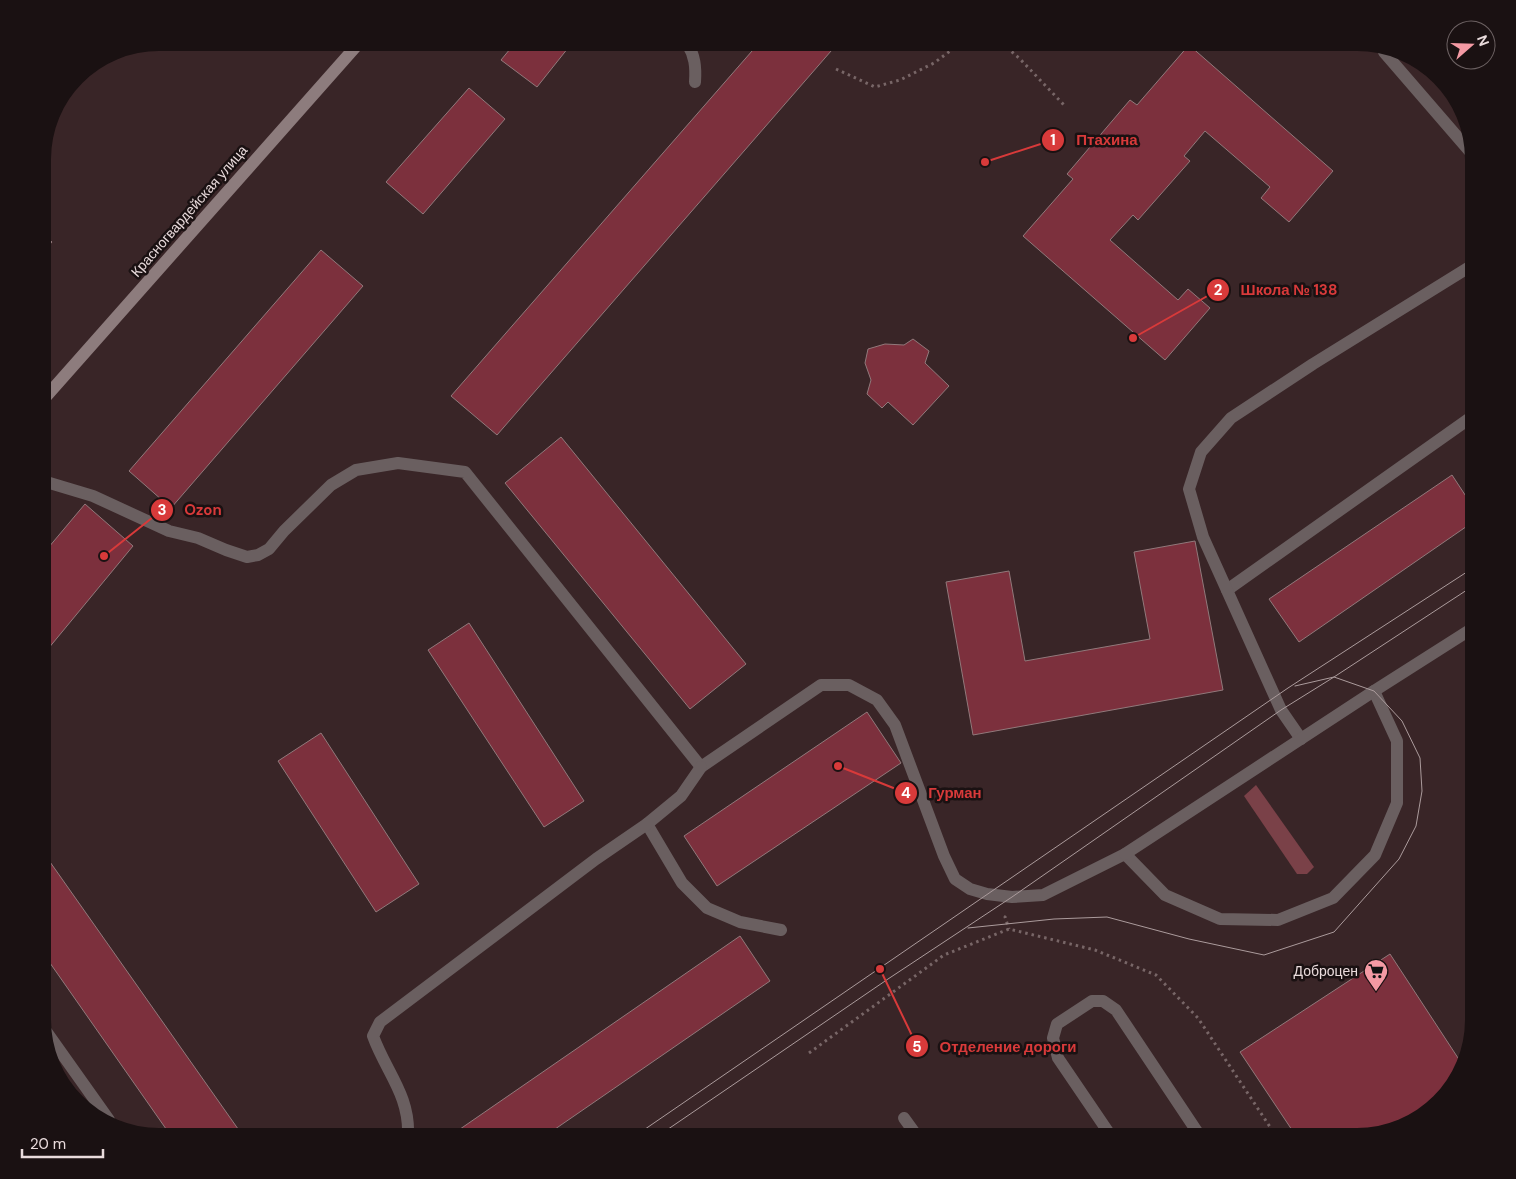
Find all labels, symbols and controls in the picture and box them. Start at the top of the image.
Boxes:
north arrow [1446,20,1496,70]
text: N [1473,33,1493,48]
callout: Птахина [1041,125,1147,155]
text: 1 [1050,130,1056,150]
text: Птахина [1076,130,1138,150]
street label: Красногвардейская улица [127,141,251,281]
callout: Школа № 138 [1205,275,1347,305]
text: 2 [1214,280,1223,300]
text: Школа № 138 [1241,280,1337,300]
callout: Ozon [150,495,232,525]
text: 3 [157,500,167,520]
text: Ozon [184,500,222,520]
callout: Гурман [894,778,992,808]
text: 4 [901,783,911,803]
text: Гурман [928,783,982,803]
supermarket icon: Доброцен [1363,958,1389,992]
place label: Доброцен [1294,962,1358,980]
callout: Отделение дороги [905,1031,1087,1061]
text: 5 [912,1037,922,1057]
text: Отделение дороги [940,1037,1076,1057]
scale bar [22,1126,104,1158]
text: 20 m [30,1134,66,1154]

